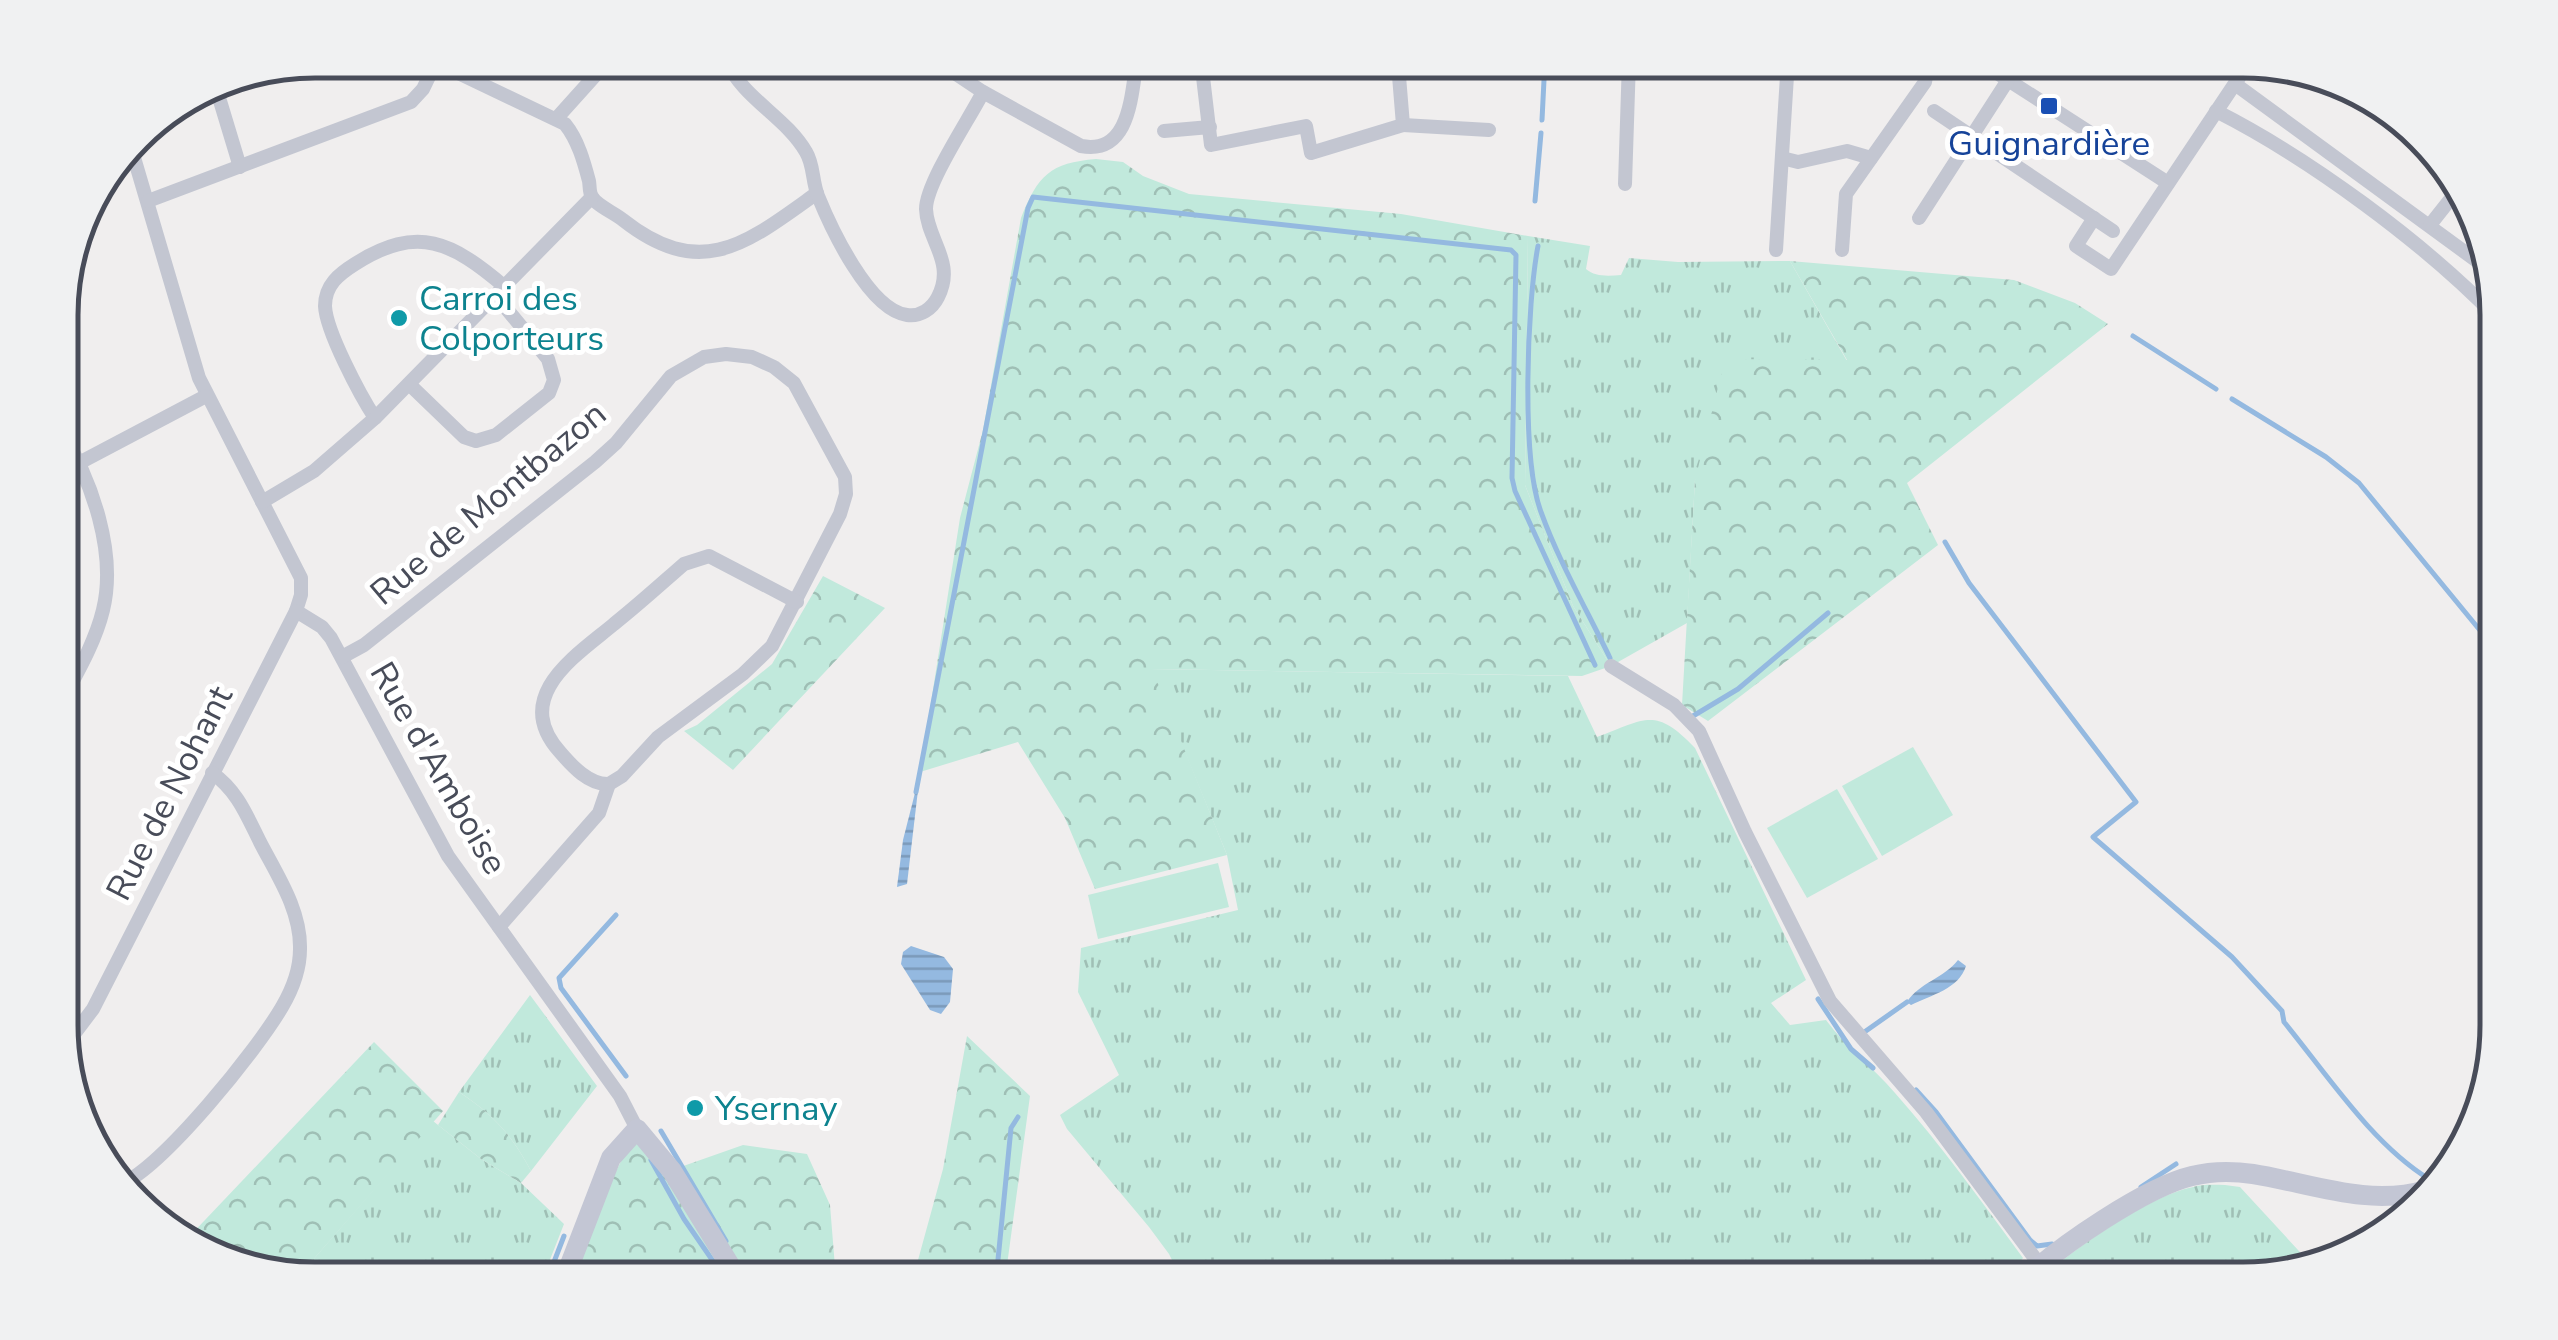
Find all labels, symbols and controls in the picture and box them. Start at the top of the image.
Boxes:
marker: Guignardière [2038,95,2060,117]
place label: Guignardière [1948,120,2150,167]
place label: Carroi des Colporteurs [419,275,604,362]
marker: Carroi des Colporteurs [388,307,410,329]
street label: Rue de Montbazon [360,391,616,616]
street label: Rue d'Amboise [359,654,518,883]
street label: Rue de Nohant [95,677,244,908]
place label: Ysernay [714,1085,837,1132]
marker: Ysernay [684,1097,706,1119]

